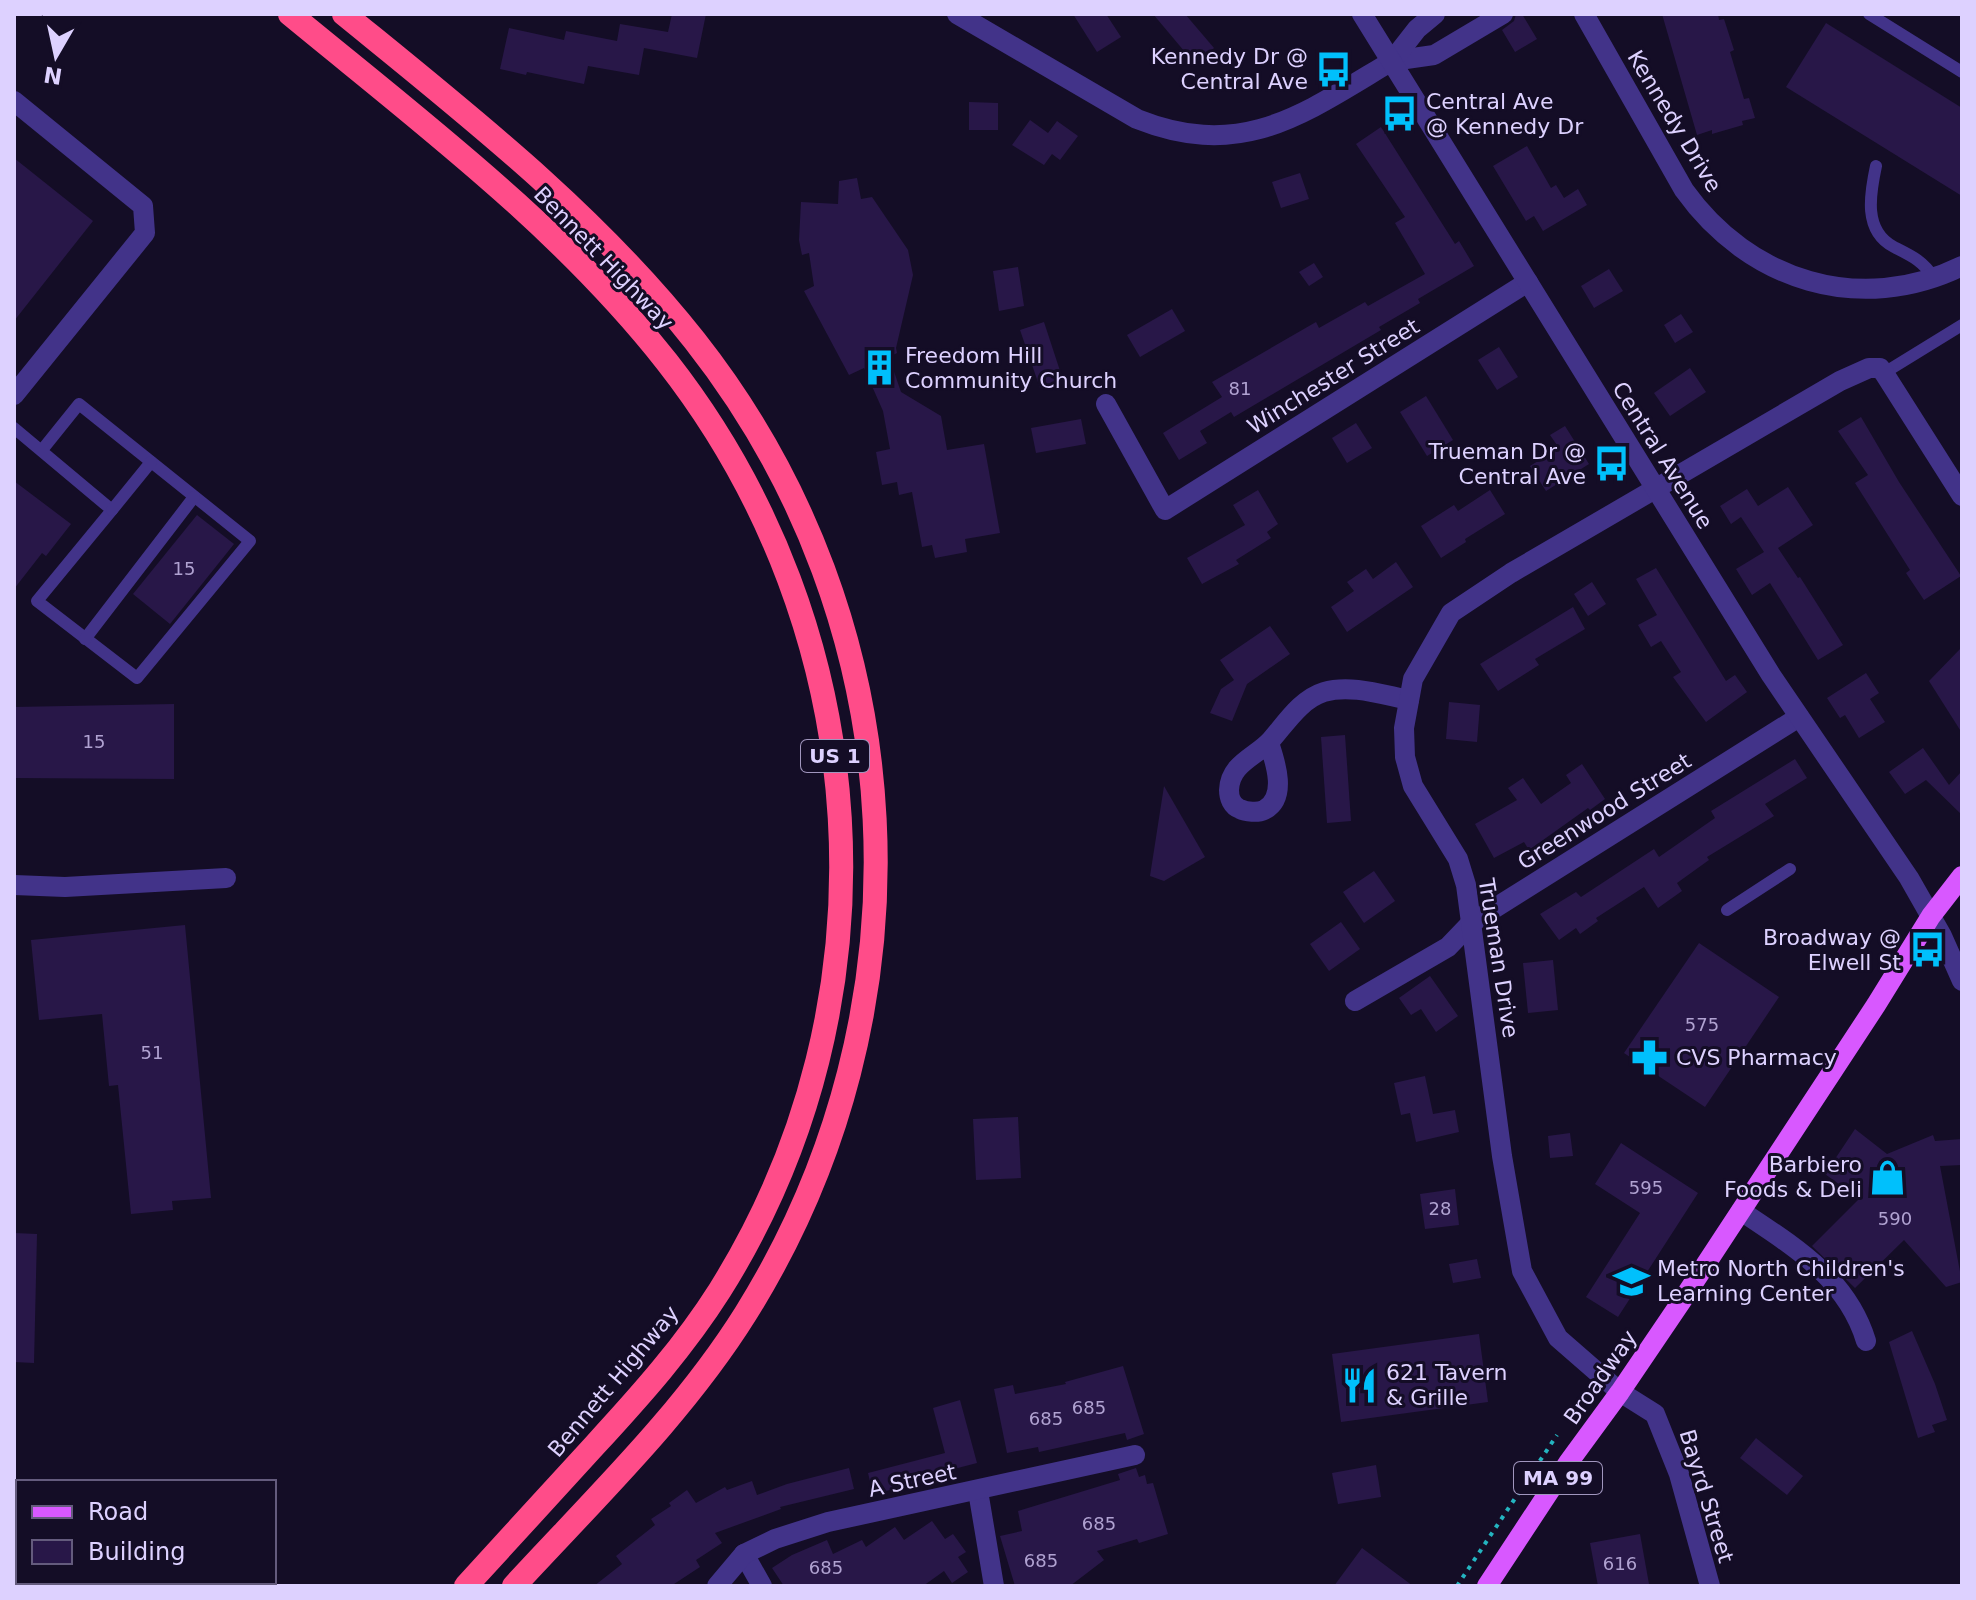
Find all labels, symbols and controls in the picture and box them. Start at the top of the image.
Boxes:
north arrow [16,16,96,96]
place label: Kennedy Dr @ Central Ave [1151,44,1308,94]
street label: Kennedy Drive [1622,46,1727,197]
bus stop icon: Kennedy Dr @ Central Ave [1315,50,1353,88]
text: N [42,61,64,89]
place label: Central Ave @ Kennedy Dr [1426,89,1584,139]
bus stop icon: Central Ave @ Kennedy Dr [1381,95,1419,133]
street label: Bennett Highway [529,182,678,335]
street label: Winchester Street [1243,313,1424,439]
place label: Freedom Hill Community Church [905,343,1117,393]
building icon: Freedom Hill Community Church [860,349,898,387]
street label: Central Avenue [1607,377,1718,533]
house number: 81 [1229,378,1251,399]
place label: Trueman Dr @ Central Ave [1427,439,1586,489]
bus stop icon: Trueman Dr @ Central Ave [1593,445,1631,483]
house number: 15 [173,558,195,579]
house number: 15 [83,731,105,752]
road number: US 1 [801,740,869,772]
street label: Greenwood Street [1513,748,1696,875]
street label: Trueman Drive [1473,876,1523,1040]
place label: Broadway @ Elwell St [1763,925,1901,975]
bus stop icon: Broadway @ Elwell St [1908,931,1946,969]
house number: 575 [1685,1014,1719,1035]
pharmacy icon: CVS Pharmacy [1631,1038,1669,1076]
house number: 51 [141,1042,163,1063]
place label: CVS Pharmacy [1676,1045,1837,1070]
place label: Barbiero Foods & Deli [1724,1152,1862,1202]
shop icon: Barbiero Foods & Deli [1869,1158,1907,1196]
house number: 595 [1629,1177,1663,1198]
house number: 28 [1429,1198,1451,1219]
house number: 590 [1878,1208,1912,1229]
place label: Metro North Children's Learning Center [1657,1256,1905,1306]
school or university icon: Metro North Children's Learning Center [1612,1262,1650,1300]
street label: Bennett Highway [543,1301,684,1462]
street label: Broadway [1559,1325,1642,1429]
place label: 621 Tavern & Grille [1386,1360,1507,1410]
restaurant icon: 621 Tavern & Grille [1341,1366,1379,1404]
house number: 685 [1072,1397,1106,1418]
house number: 685 [1029,1408,1063,1429]
street label: Bayrd Street [1674,1426,1739,1566]
street label: A Street [866,1459,959,1502]
road number: MA 99 [1514,1462,1602,1494]
legend [16,1480,276,1584]
text: Road [88,1498,148,1526]
house number: 685 [1082,1513,1116,1534]
text: Building [88,1538,185,1566]
house number: 685 [1024,1550,1058,1571]
house number: 616 [1603,1553,1637,1574]
house number: 685 [809,1557,843,1578]

